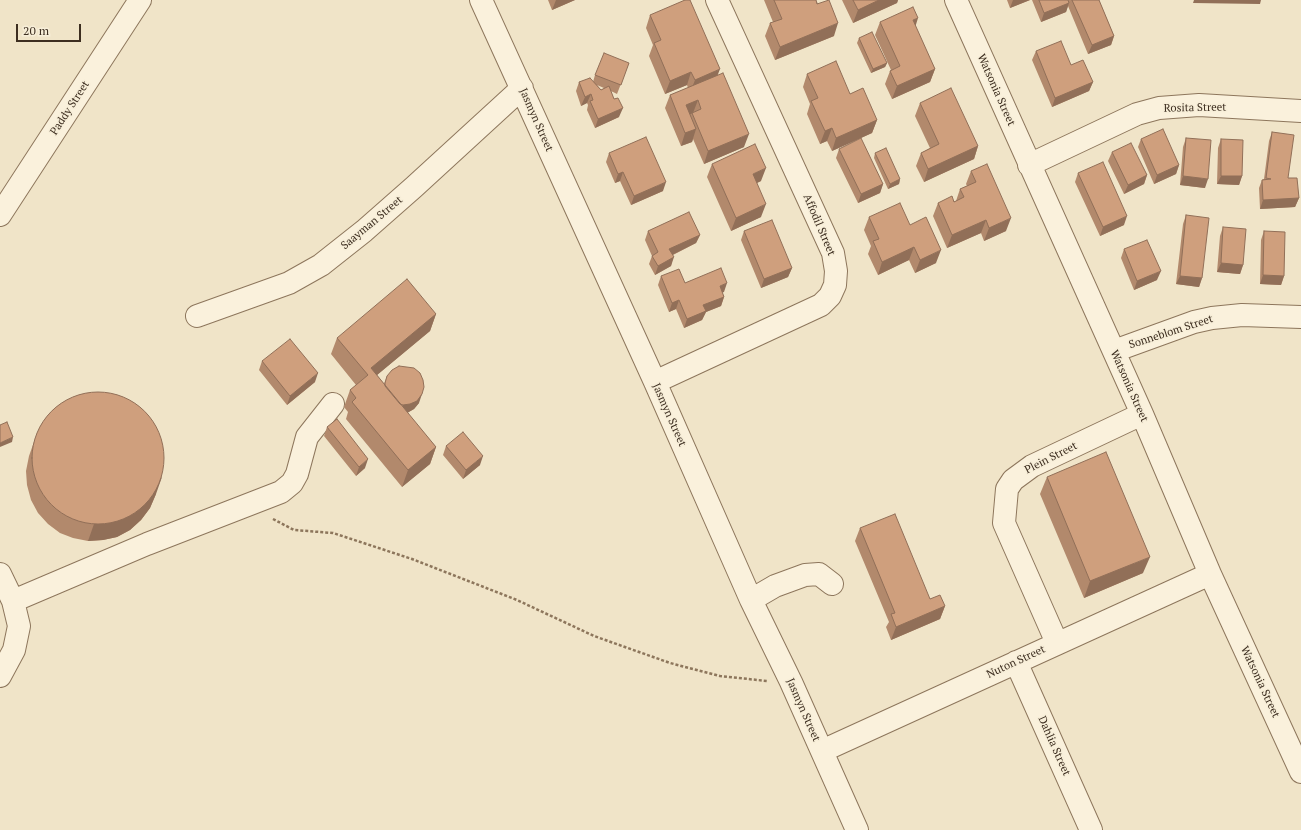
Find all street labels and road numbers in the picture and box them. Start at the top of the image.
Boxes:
street label: Watsonia Street [974,52,1018,128]
street label: Paddy Street [48,78,92,138]
street label: Jasmyn Street [516,86,556,154]
street label: Rosita Street [1164,101,1226,115]
street label: Affodil Street [800,192,838,258]
street label: Saayman Street [339,193,405,253]
street label: Sonneblom Street [1127,312,1215,352]
street label: Watsonia Street [1107,348,1151,424]
street label: Jasmyn Street [649,381,689,449]
street label: Plein Street [1022,439,1080,477]
street label: Nuton Street [985,643,1047,681]
street label: Watsonia Street [1238,644,1282,720]
street label: Jasmyn Street [783,676,823,744]
street label: Dahlia Street [1035,714,1073,778]

